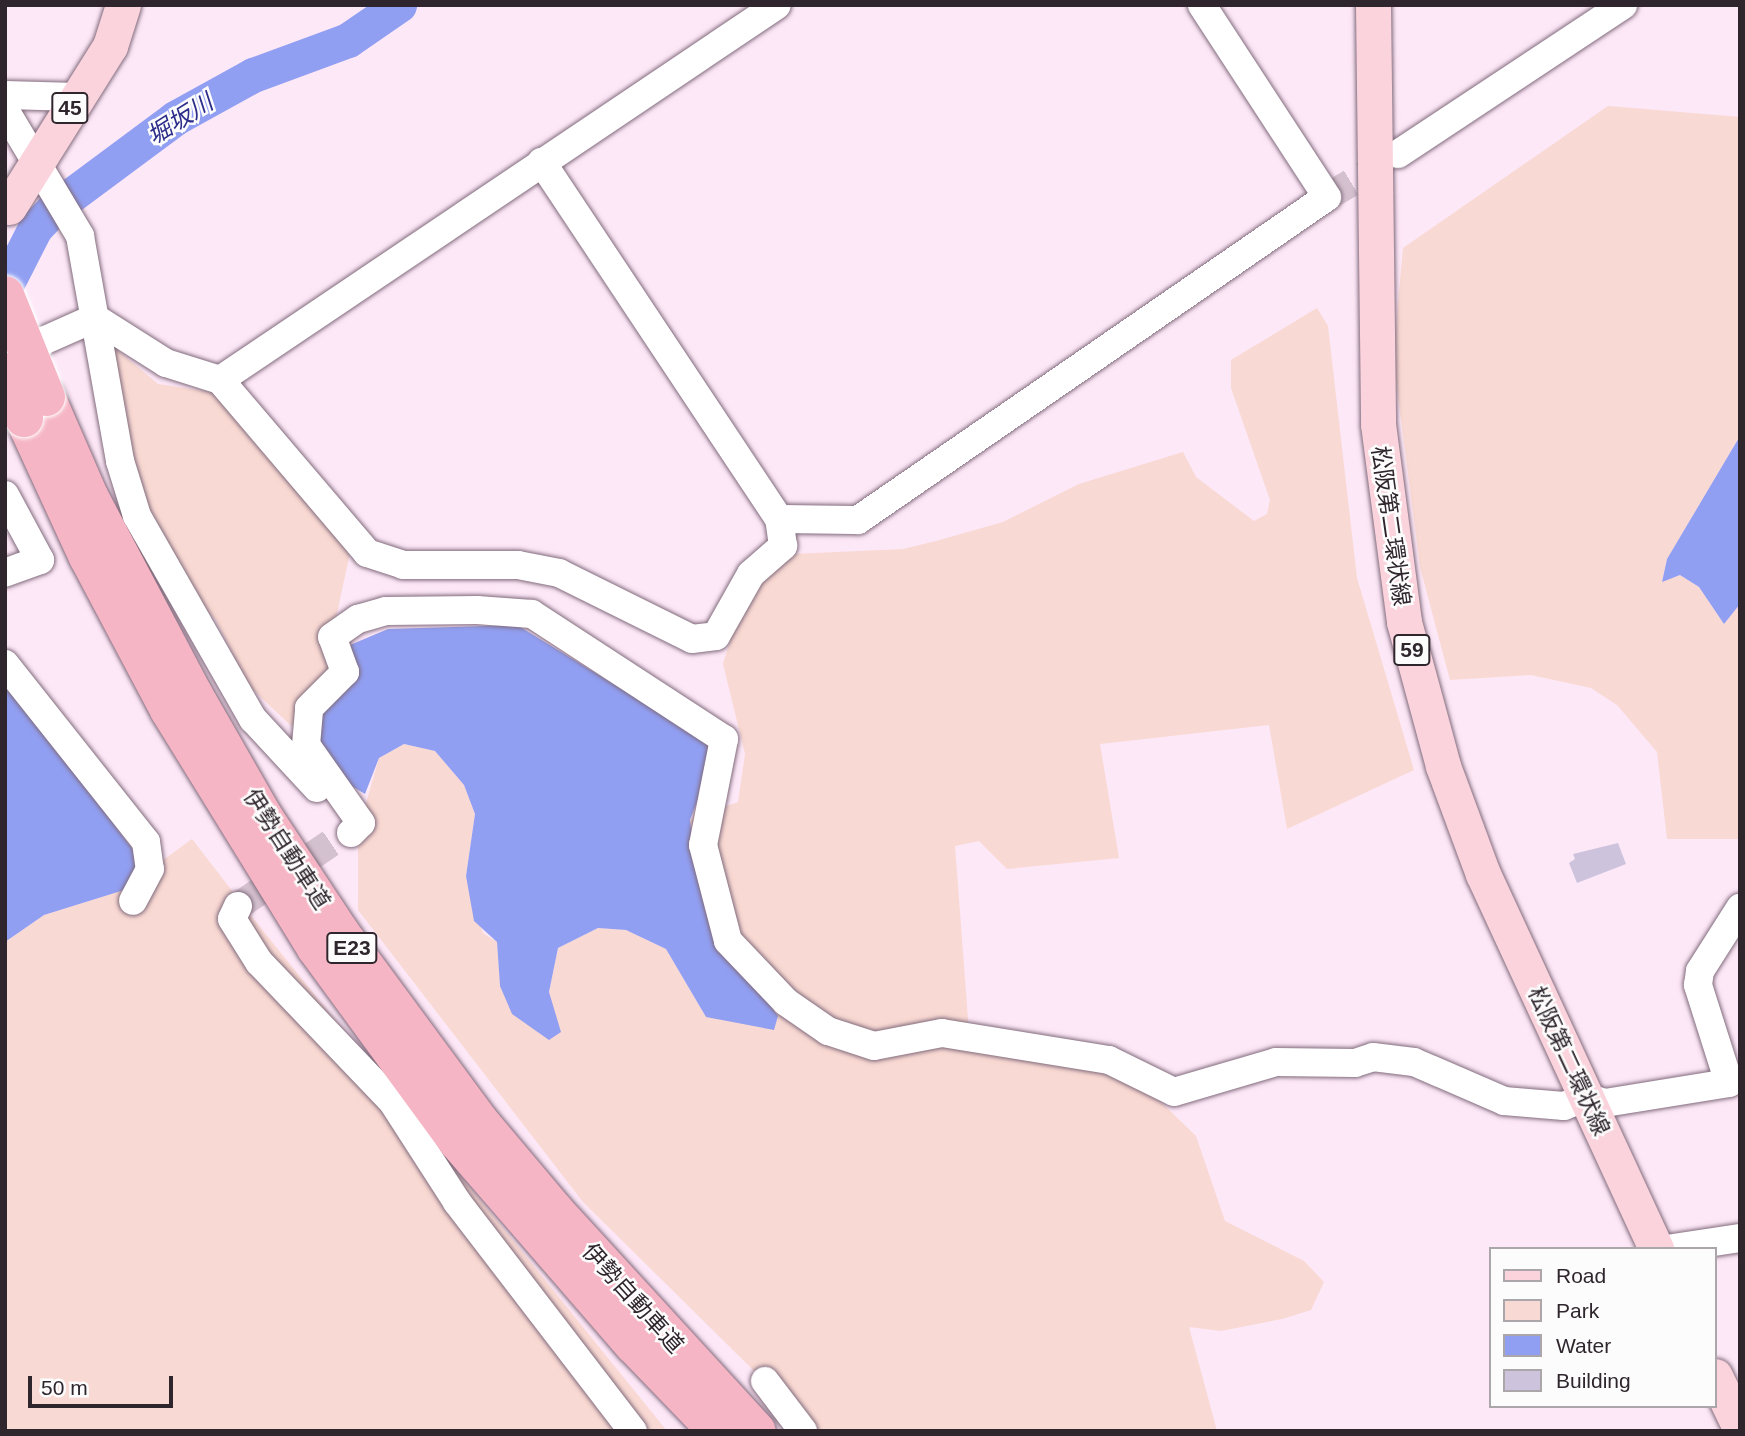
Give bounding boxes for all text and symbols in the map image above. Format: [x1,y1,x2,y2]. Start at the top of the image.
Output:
water label: 堀坂川 [142,88,218,150]
road number: 45 [51,90,89,126]
street label: 松阪第二環状線 [1366,444,1416,608]
road number: 59 [1393,632,1431,668]
street label: 伊勢自動車道 [238,784,336,914]
road number: E23 [326,930,378,965]
street label: 松阪第二環状線 [1522,982,1616,1140]
street label: 伊勢自動車道 [577,1237,689,1359]
legend [1490,1247,1717,1408]
text: Road [1556,1264,1606,1287]
text: Park [1556,1299,1599,1322]
text: Water [1556,1334,1611,1357]
scale bar [32,1362,177,1406]
text: Building [1556,1369,1631,1392]
text: 50 m [41,1376,88,1399]

